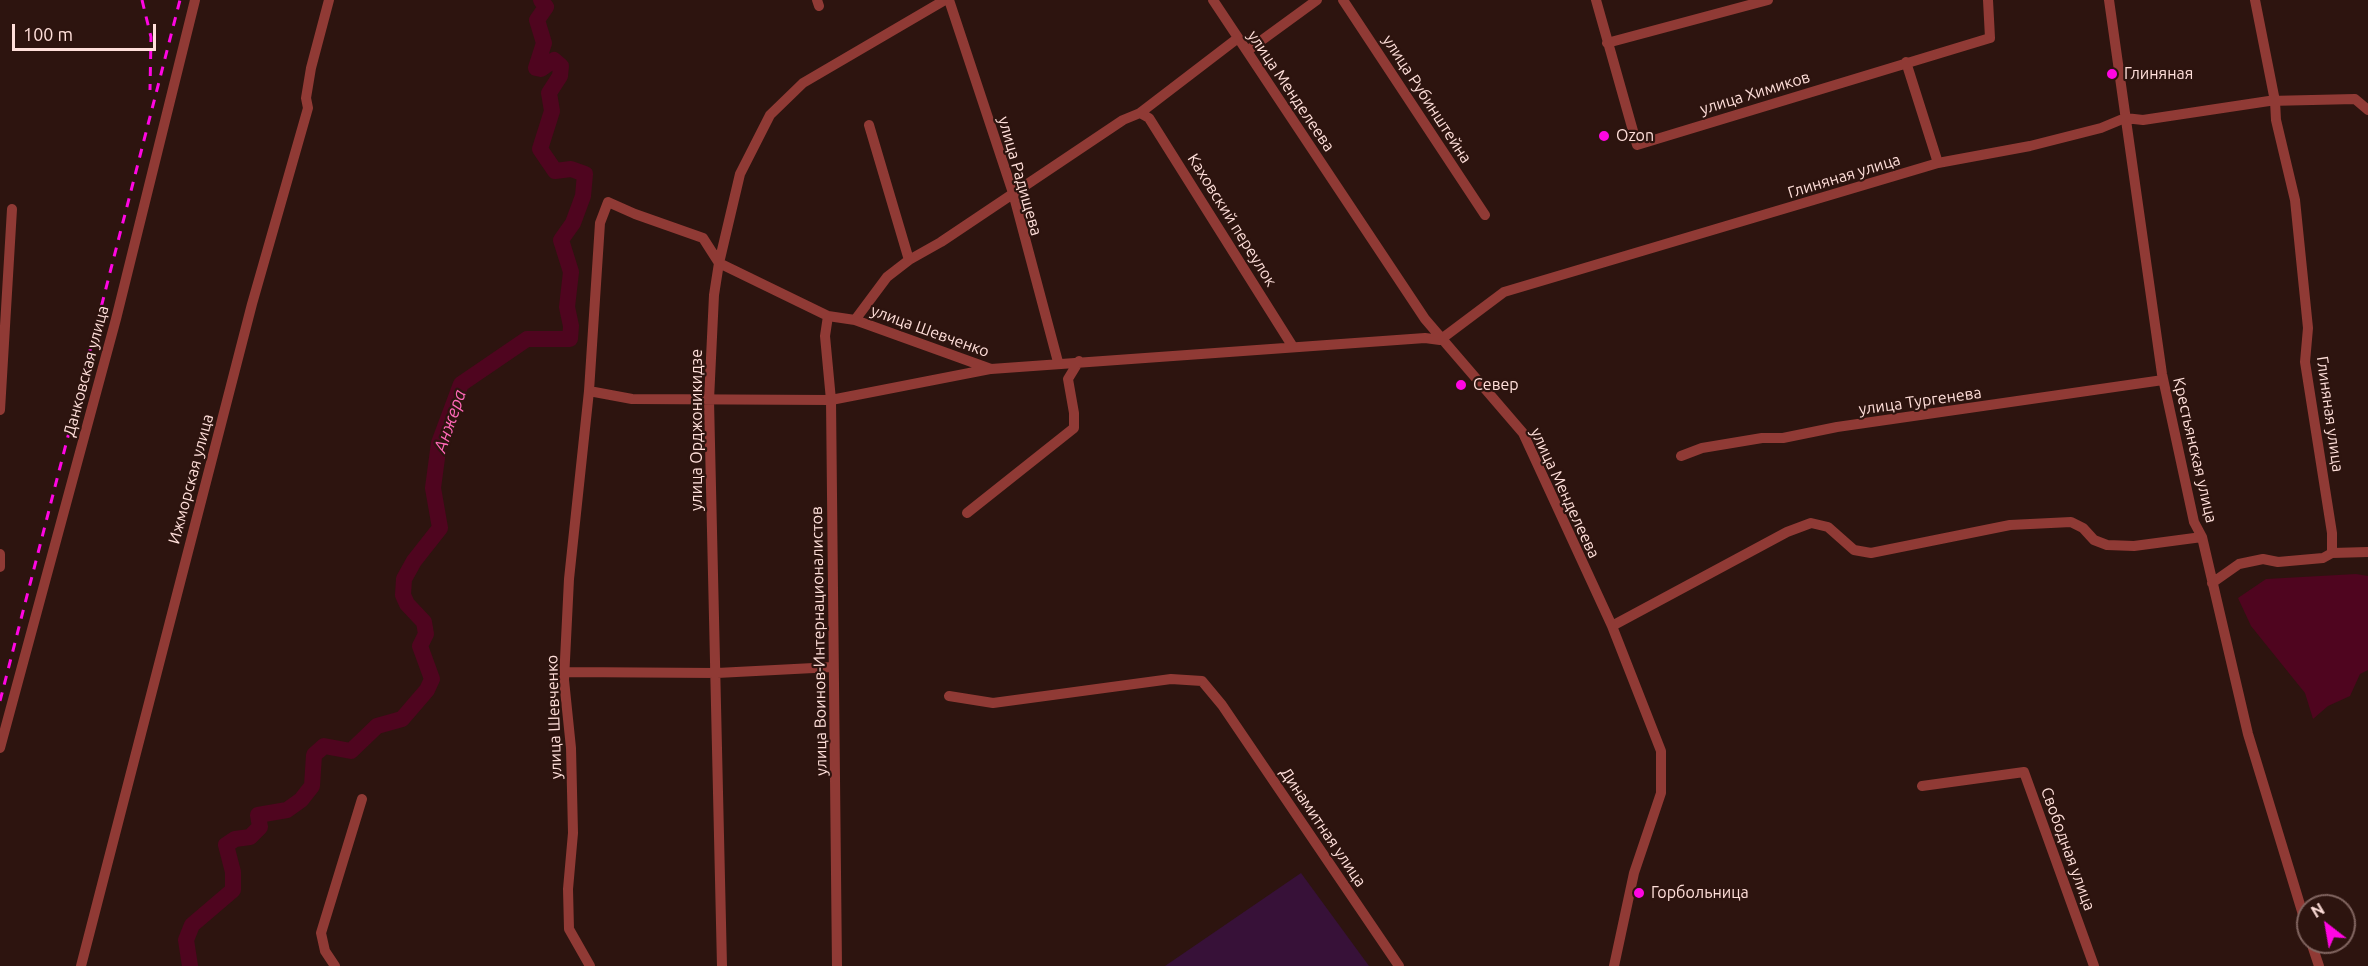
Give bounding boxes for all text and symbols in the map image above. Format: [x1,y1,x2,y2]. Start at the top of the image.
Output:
scale bar [15,12,159,50]
text: 100 m [23,24,73,44]
street label: улица Менделеева [1243,27,1339,155]
street label: улица Рубинштейна [1378,31,1476,167]
place label: Глиняная [2124,64,2193,84]
street label: улица Химиков [1698,67,1812,119]
marker: Глиняная [2105,67,2119,81]
street label: улица Радищева [994,114,1046,238]
place label: Ozon [1616,126,1654,146]
marker: Ozon [1597,129,1611,143]
street label: Каховский переулок [1183,150,1281,290]
street label: Глиняная улица [1785,150,1903,202]
street label: улица Шевченко [868,301,992,361]
street label: Данковская улица [59,303,113,439]
street label: улица Орджоникидзе [687,349,707,511]
street label: Глиняная улица [2312,355,2348,473]
place label: Север [1473,375,1519,395]
street label: Крестьянская улица [2169,375,2221,525]
marker: Север [1454,378,1468,392]
street label: улица Тургенева [1857,383,1983,419]
water label: Анжера [429,387,471,455]
street label: Ижморская улица [164,412,218,546]
street label: улица Менделеева [1526,425,1604,561]
street label: улица Воинов-Интернационалистов [807,506,831,776]
street label: улица Шевченко [542,654,566,780]
street label: Динамитная улица [1276,764,1370,890]
street label: Свободная улица [2037,785,2099,913]
place label: Горбольница [1651,883,1749,903]
marker: Горбольница [1632,886,1646,900]
north arrow [2296,894,2356,954]
text: N [2308,899,2328,921]

